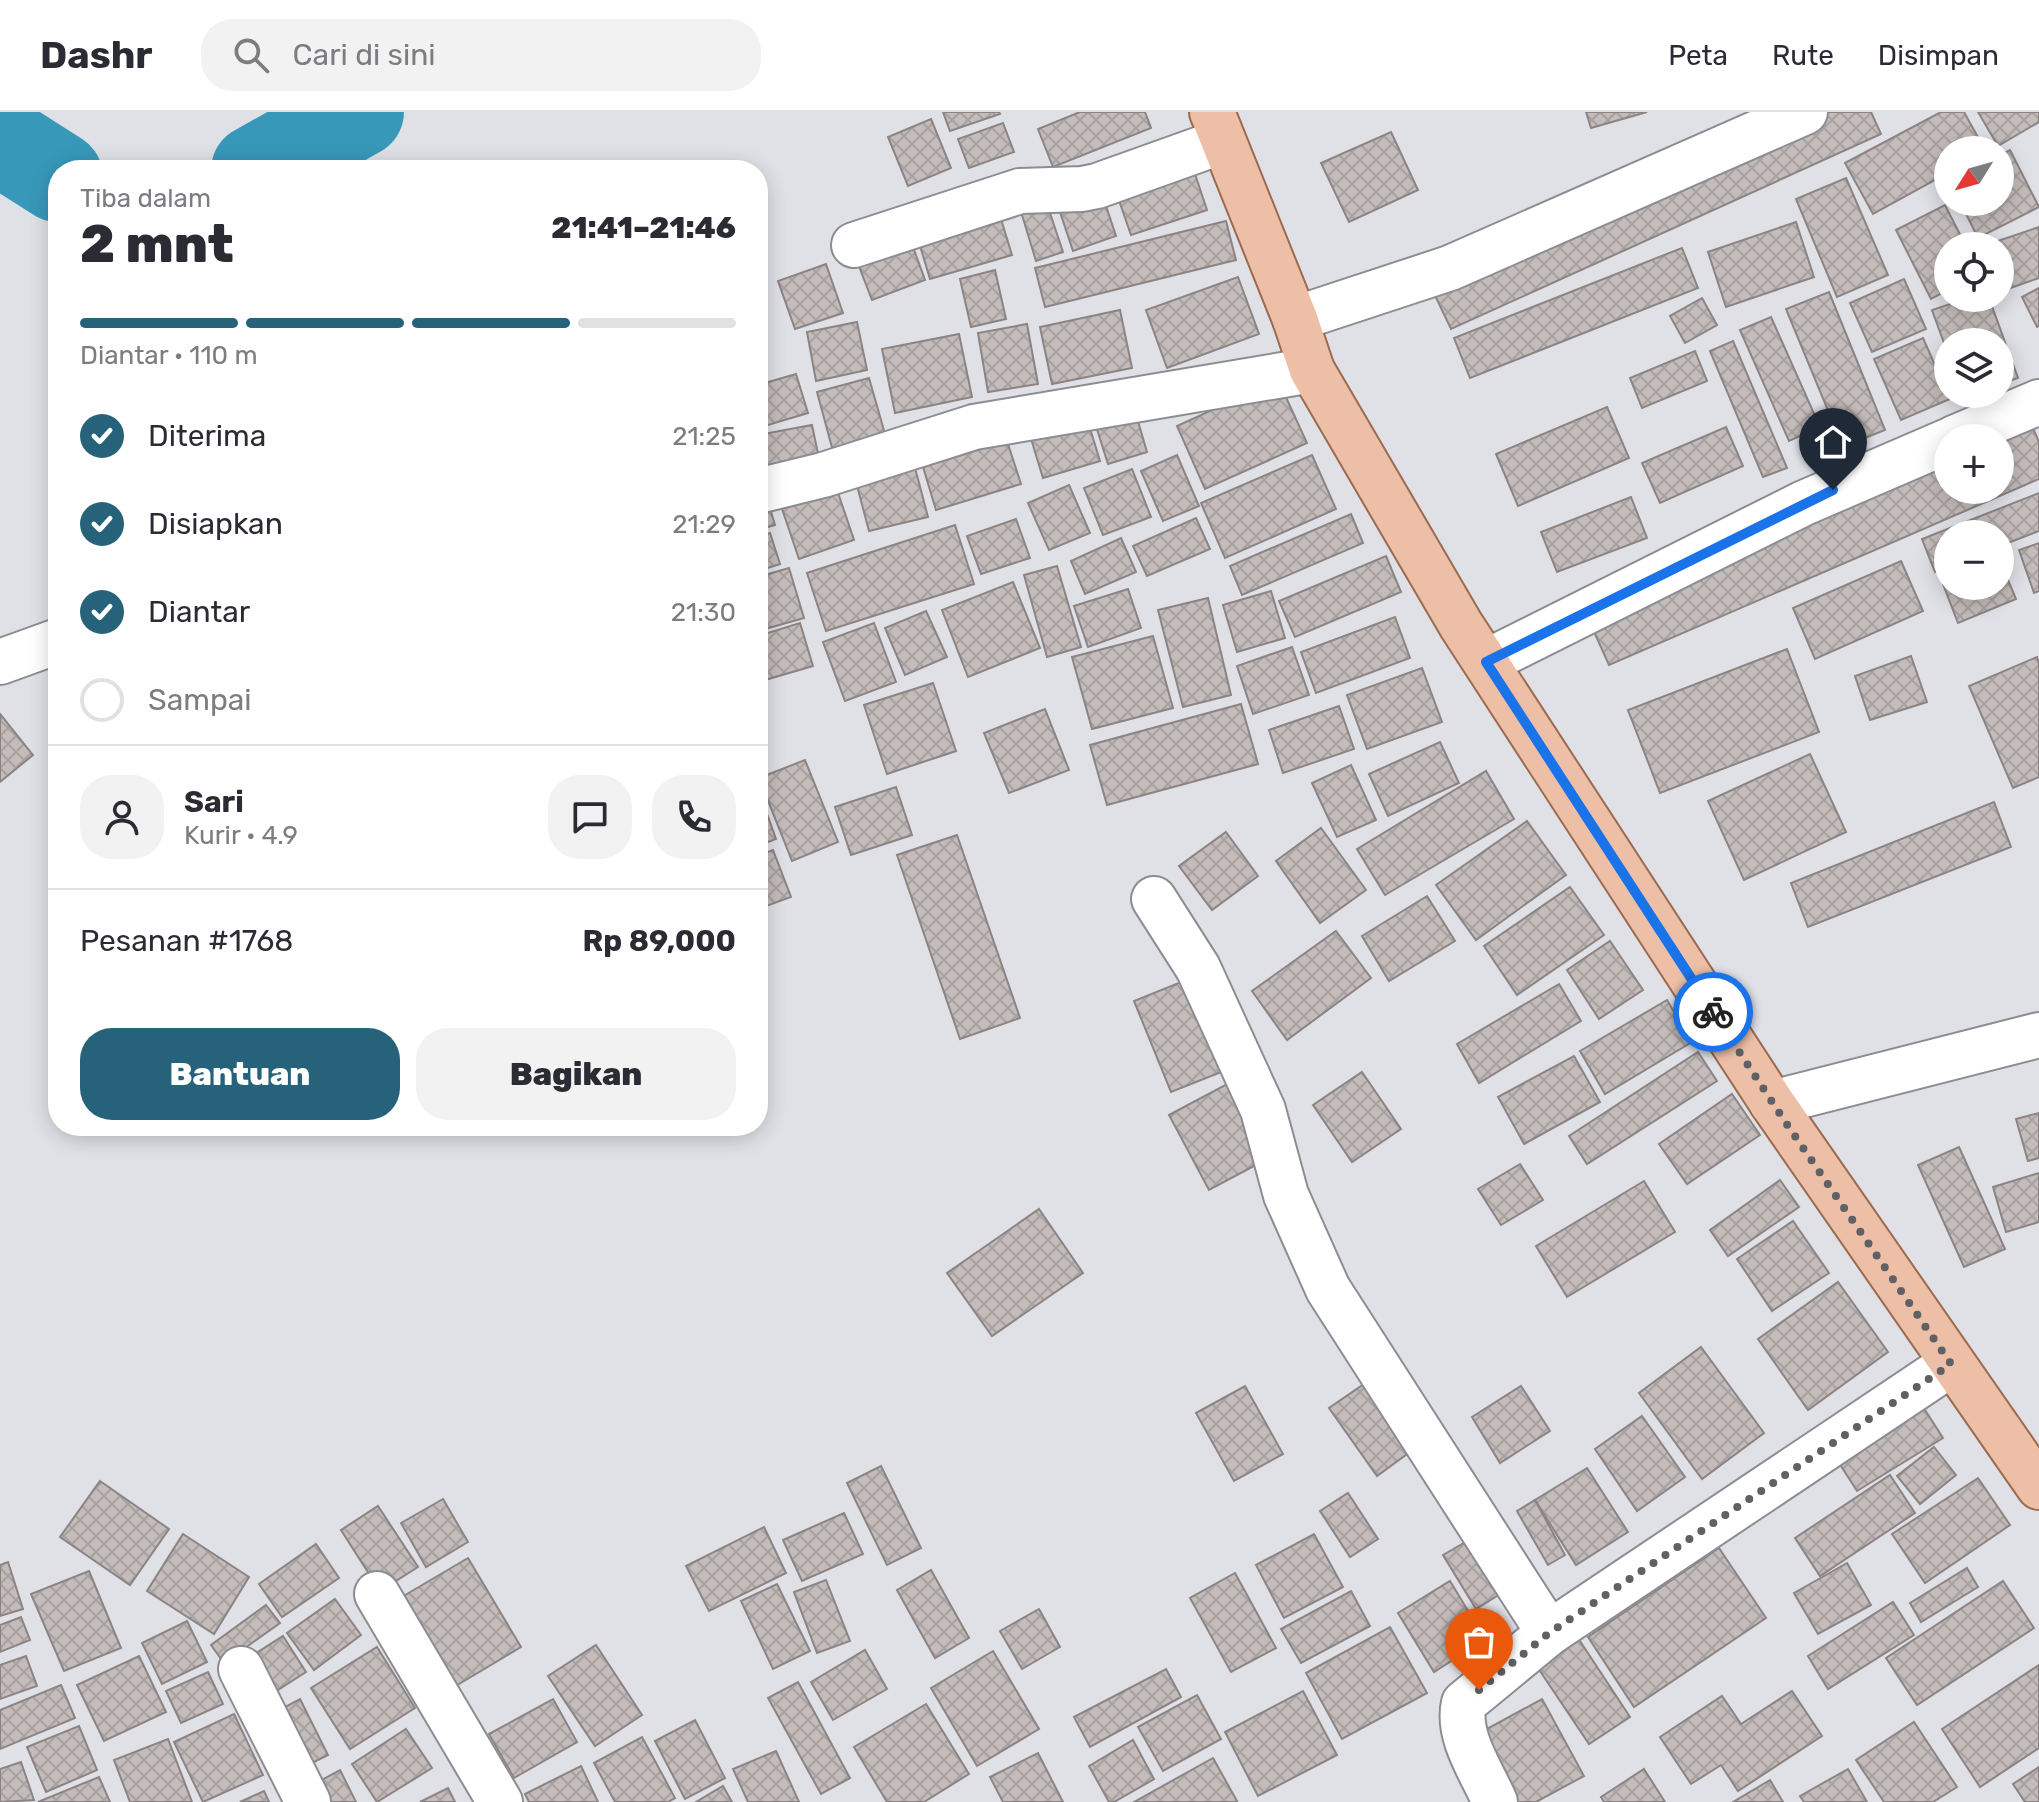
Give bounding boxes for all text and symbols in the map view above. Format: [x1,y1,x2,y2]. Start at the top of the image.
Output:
search box [201,19,761,91]
text: Dashr [40,32,153,78]
icon: search [229,33,273,77]
text: Cari di sini [293,37,436,73]
text: Peta [1668,39,1728,72]
text: Rute [1772,39,1834,72]
text: Disimpan [1878,39,1999,72]
north arrow [1934,136,2014,216]
map controls [1934,136,2014,600]
text: Tiba dalam [80,183,211,214]
text: 21:41–21:46 [551,210,736,246]
text: 2 mnt [80,213,234,275]
button: locate [1934,232,2014,312]
button: layers [1934,328,2014,408]
text: Diantar · 110 m [80,340,258,371]
pin [1799,408,1867,490]
icon: check [80,414,124,458]
text: Diterima [148,418,266,454]
icon: home [1811,420,1855,464]
text: 21:25 [672,421,736,452]
button: + [1934,424,2014,504]
icon: check [80,502,124,546]
text: Disiapkan [148,506,283,542]
text: 21:29 [672,509,736,540]
button: − [1934,520,2014,600]
icon: check [80,590,124,634]
text: Diantar [148,594,250,630]
text: 21:30 [671,597,736,628]
text: Sampai [148,682,252,718]
button: person [80,775,164,859]
button: chat [548,775,632,859]
button: phone [652,775,736,859]
text: Sari [184,784,244,820]
text: Kurir · 4.9 [184,820,298,851]
text: Pesanan #1768 [80,923,293,959]
text: Rp 89,000 [583,923,736,959]
courier [1673,972,1753,1052]
icon: bike [1691,990,1735,1034]
button: Bantuan [80,1028,400,1120]
button: Bagikan [416,1028,736,1120]
pin [1445,1608,1513,1690]
icon: bag [1457,1620,1501,1664]

